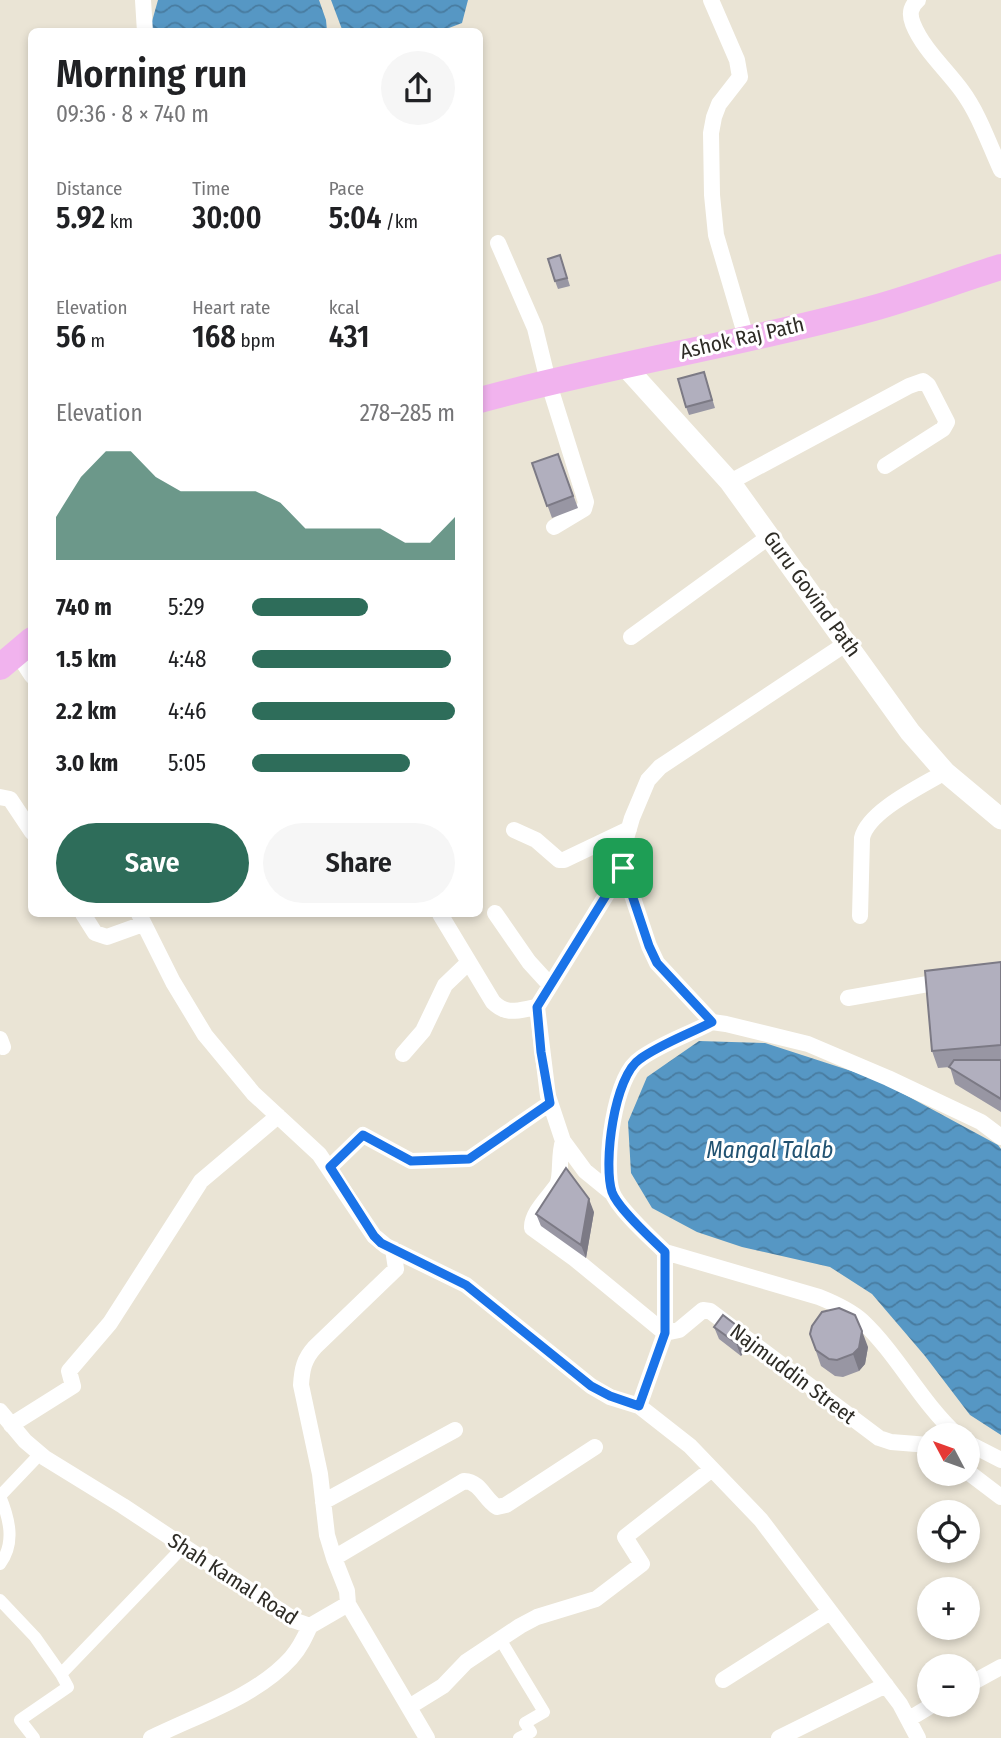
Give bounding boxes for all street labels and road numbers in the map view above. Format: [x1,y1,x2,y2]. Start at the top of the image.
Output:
street label: Ashok Raj Path [677,311,807,365]
street label: Guru Govind Path [758,526,866,662]
street label: Najmuddin Street [725,1318,861,1430]
street label: Shah Kamal Road [163,1527,303,1631]

